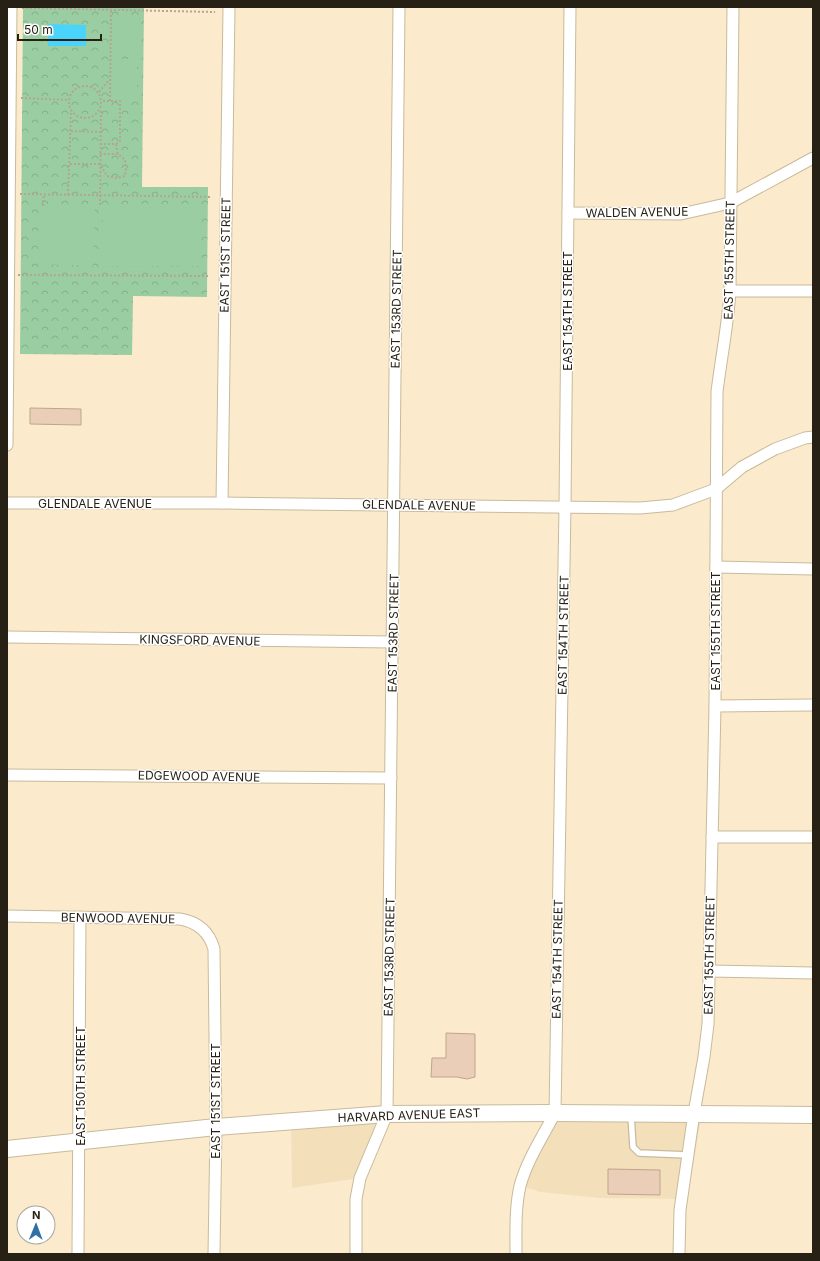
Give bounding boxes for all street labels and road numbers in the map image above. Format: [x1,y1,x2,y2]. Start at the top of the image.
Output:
street label: EAST 151ST STREET [216,197,234,313]
street label: EAST 155TH STREET [720,200,738,320]
street label: WALDEN AVENUE [586,204,688,220]
street label: EAST 153RD STREET [387,249,405,369]
street label: EAST 154TH STREET [560,251,575,371]
street label: GLENDALE AVENUE [38,496,152,511]
street label: GLENDALE AVENUE [362,497,476,513]
street label: EAST 155TH STREET [708,571,723,691]
street label: EAST 153RD STREET [384,573,402,693]
street label: EAST 154TH STREET [554,575,572,695]
street label: KINGSFORD AVENUE [139,631,261,649]
street label: EDGEWOOD AVENUE [138,767,260,785]
street label: EAST 155TH STREET [700,895,718,1015]
street label: EAST 153RD STREET [380,897,398,1017]
street label: EAST 154TH STREET [548,899,566,1019]
street label: BENWOOD AVENUE [61,910,175,926]
street label: EAST 150TH STREET [73,1026,88,1146]
street label: EAST 151ST STREET [208,1043,223,1159]
street label: HARVARD AVENUE EAST [337,1105,481,1125]

